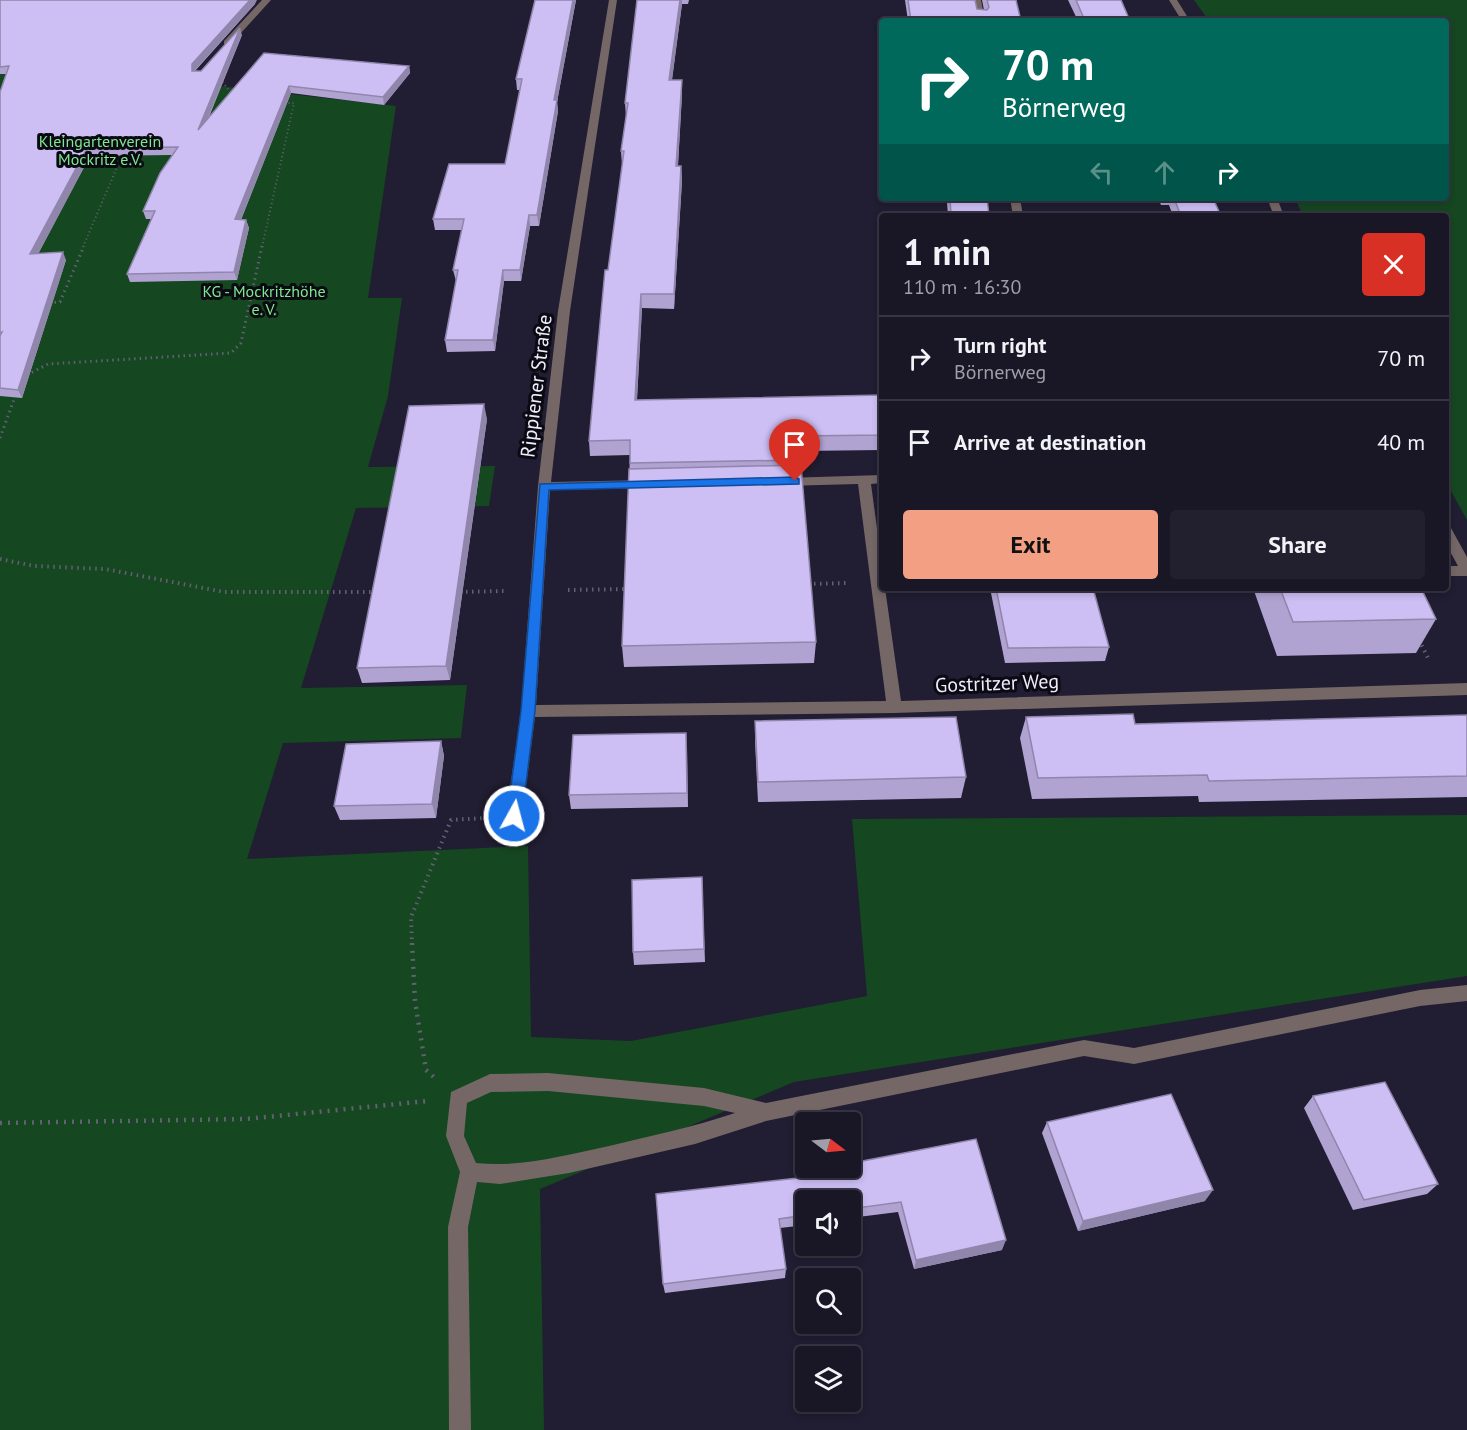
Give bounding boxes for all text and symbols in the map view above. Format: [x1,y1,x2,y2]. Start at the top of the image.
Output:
text: 70 m [1002,37,1094,92]
icon: right [903,42,981,120]
text: Börnerweg [1002,90,1127,124]
park label: Kleingartenverein Mockritz e.V. [39,131,161,169]
icon: left [1085,156,1118,189]
icon: ahead [1148,156,1181,189]
icon: right [1211,156,1244,189]
text: 1 min [903,228,991,275]
button: close [1362,233,1425,296]
text: 110 m · 16:30 [903,274,1021,300]
park label: KG - Mockritzhöhe e. V. [202,281,326,319]
street label: Rippiener Straße [514,313,558,459]
text: Turn right [954,331,1046,359]
icon: right [903,342,936,375]
text: 70 m [1377,344,1425,372]
text: Börnerweg [954,359,1046,385]
pin [769,419,820,481]
icon: arrive [903,426,936,459]
icon: arrive [778,428,811,461]
text: Arrive at destination [954,428,1146,456]
text: 40 m [1377,428,1425,456]
button: Exit [903,510,1158,579]
button: Share [1170,510,1425,579]
street label: Gostritzer Weg [935,668,1059,698]
position arrow [482,784,546,848]
north arrow [795,1112,861,1178]
map controls [795,1112,861,1412]
button: sound [795,1190,861,1256]
button: search [795,1268,861,1334]
button: layers [795,1346,861,1412]

